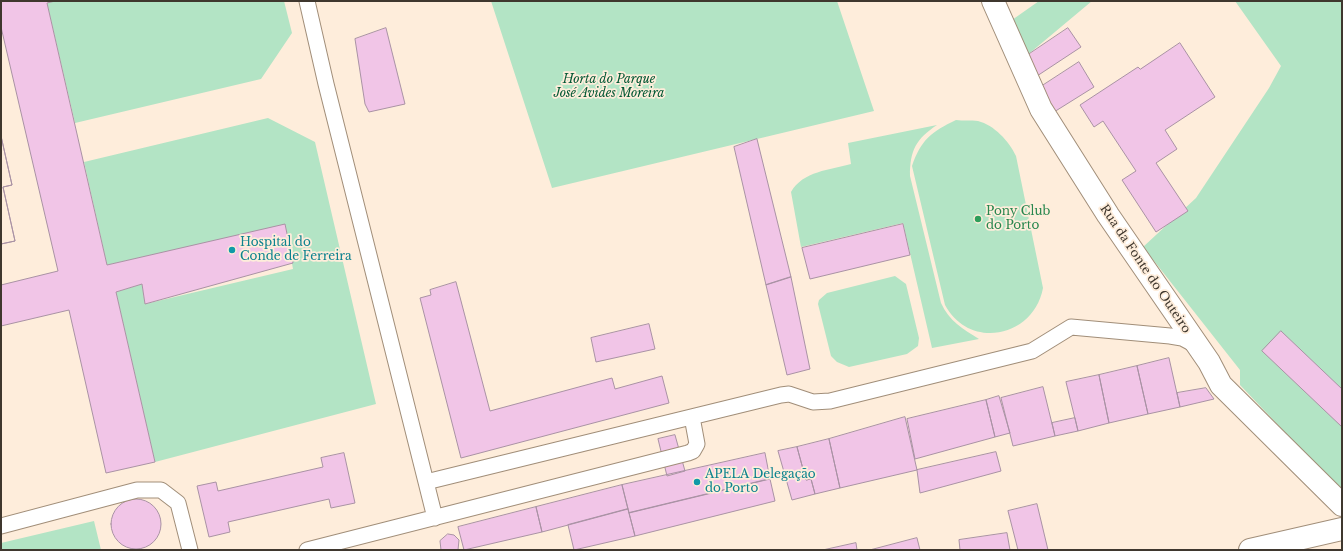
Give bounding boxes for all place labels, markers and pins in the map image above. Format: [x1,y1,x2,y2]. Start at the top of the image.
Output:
place label: Pony Club do Porto [986,205,1050,233]
marker: Pony Club do Porto [973,214,983,224]
place label: Hospital do Conde de Ferreira [240,236,352,264]
marker: Hospital do Conde de Ferreira [227,245,237,255]
place label: APELA Delegação do Porto [705,468,816,496]
marker: APELA Delegação do Porto [692,477,702,487]

